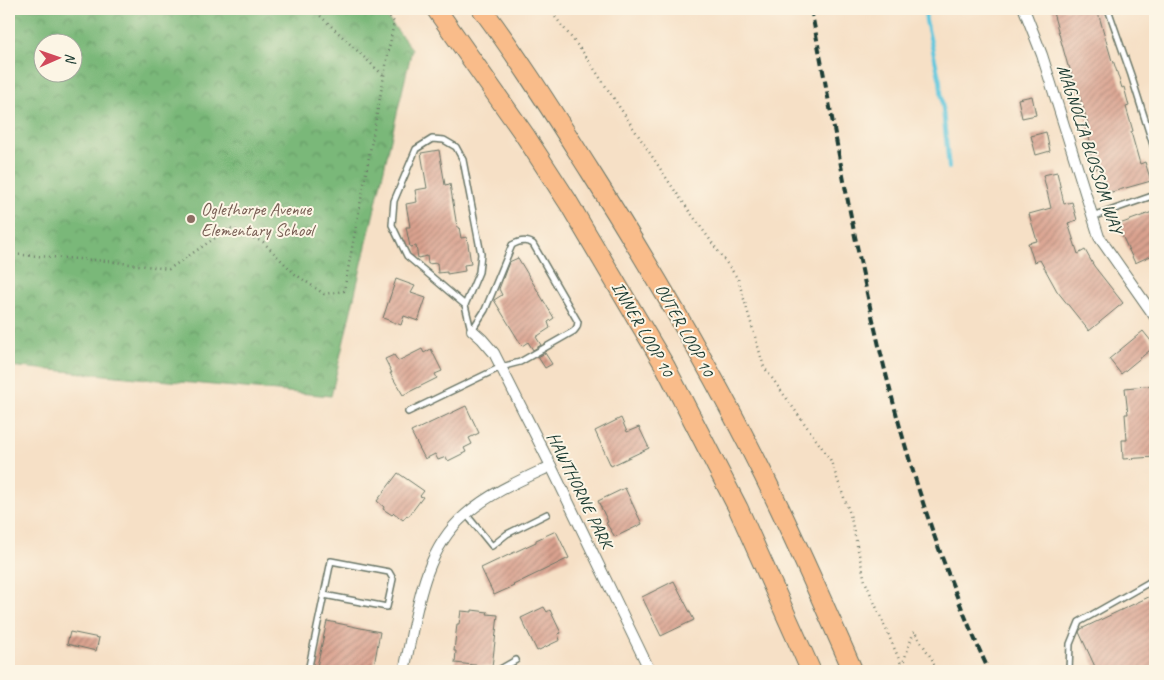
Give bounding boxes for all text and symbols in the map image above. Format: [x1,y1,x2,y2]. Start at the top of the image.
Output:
north arrow [32,32,82,82]
text: N [62,53,79,65]
street label: MAGNOLIA BLOSSOM WAY [1052,62,1129,239]
place label: Oglethorpe Avenue Elementary School [201,198,316,241]
marker: Oglethorpe Avenue Elementary School [185,213,197,225]
street label: INNER LOOP 10 [607,278,680,382]
street label: OUTER LOOP 10 [650,280,720,382]
street label: HAWTHORNE PARK [542,428,619,555]

